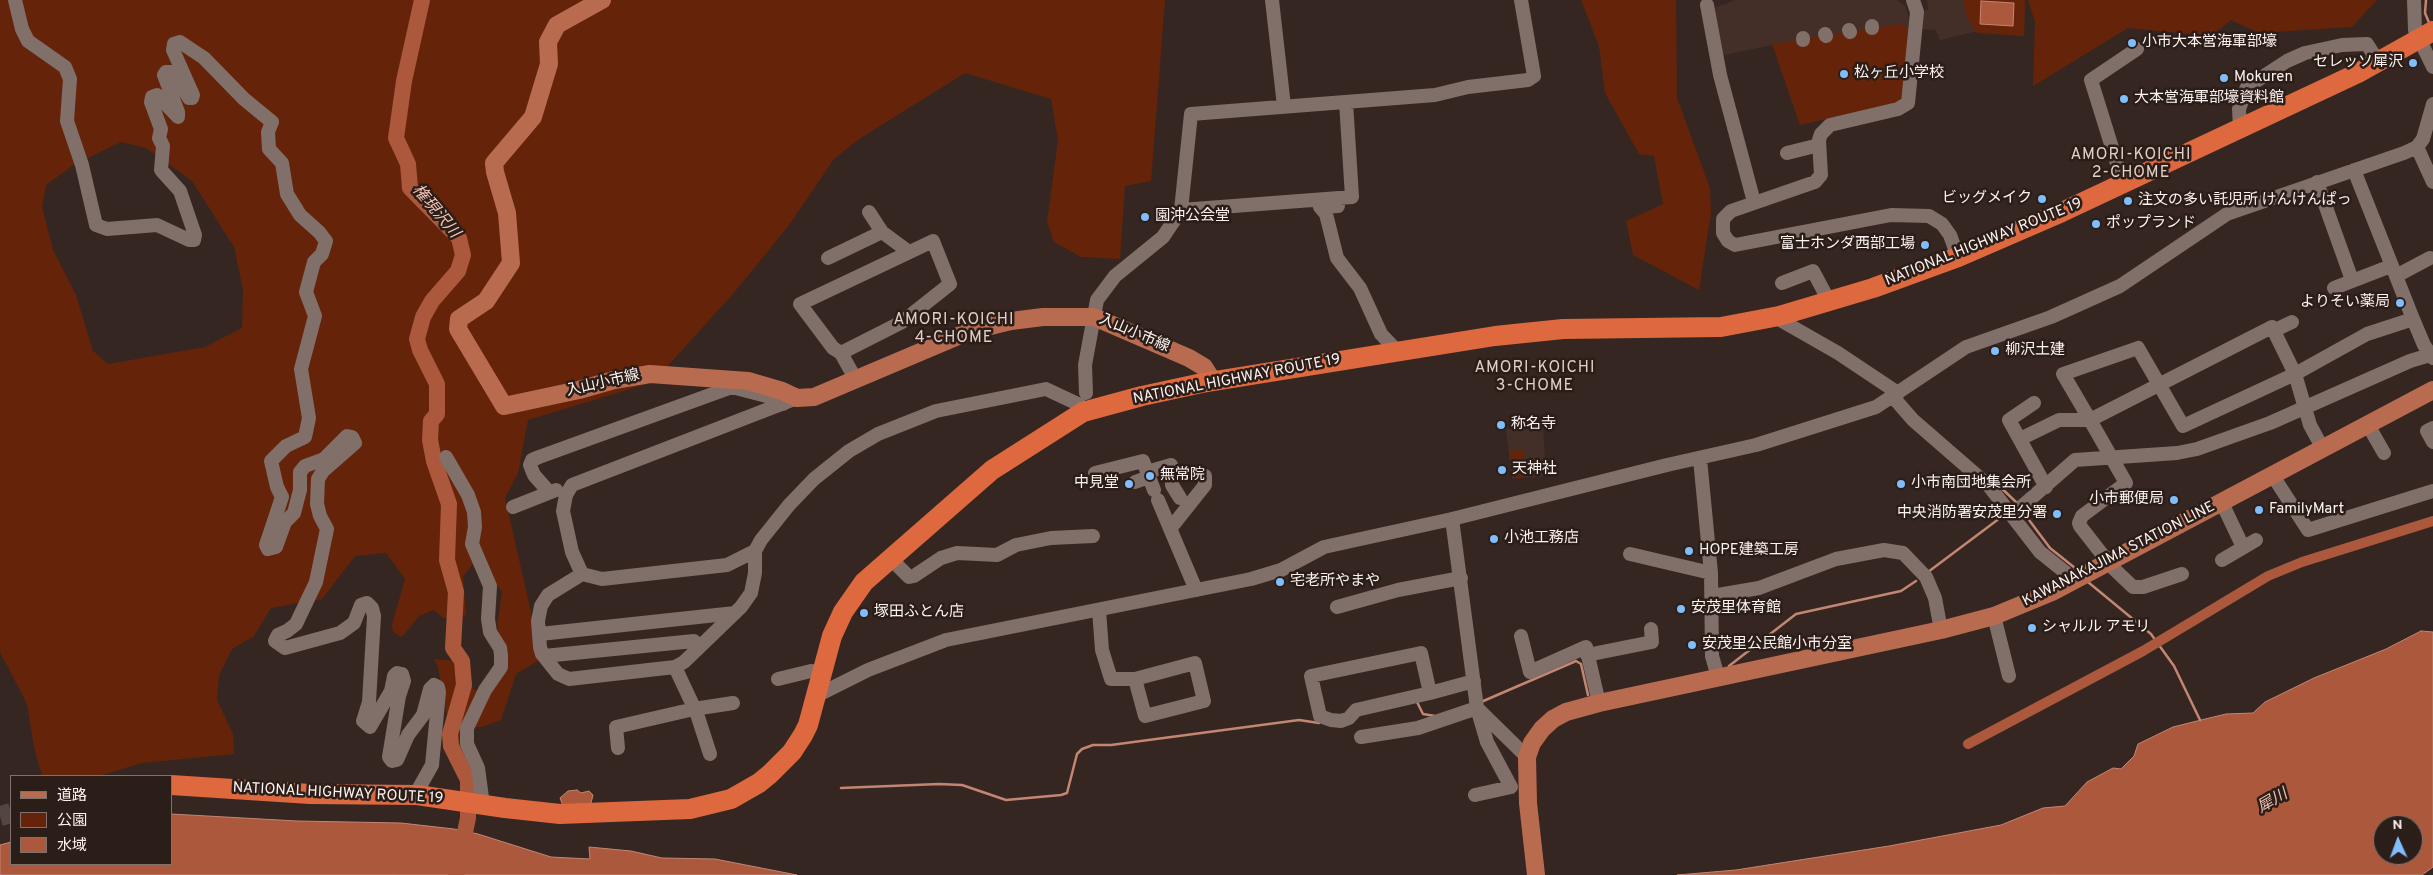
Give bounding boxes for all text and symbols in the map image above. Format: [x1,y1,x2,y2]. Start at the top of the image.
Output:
place label: 小市大本営海軍部壕 [2142,34,2277,52]
marker: 小市大本営海軍部壕 [2126,37,2138,49]
place label: セレッソ犀沢 [2313,54,2403,72]
marker: セレッソ犀沢 [2407,57,2419,69]
place label: 松ヶ丘小学校 [1854,65,1944,83]
marker: 松ヶ丘小学校 [1838,68,1850,80]
place label: Mokuren [2234,69,2293,87]
marker: Mokuren [2218,72,2230,84]
place label: 大本営海軍部壕資料館 [2134,90,2284,108]
marker: 大本営海軍部壕資料館 [2118,93,2130,105]
district label: AMORI-KOICHI 2-CHOME [2069,146,2193,184]
water label: 権現沢川 [407,181,463,243]
place label: ビッグメイク [1942,190,2032,208]
place label: 注文の多い託児所 けんけんぱっ [2138,192,2352,210]
marker: ビッグメイク [2036,193,2048,205]
street label: NATIONAL HIGHWAY ROUTE 19 [1883,195,2085,291]
marker: 注文の多い託児所 けんけんぱっ [2122,195,2134,207]
place label: 園沖公会堂 [1155,208,1230,226]
marker: 園沖公会堂 [1139,211,1151,223]
place label: ポップランド [2106,215,2196,233]
marker: ポップランド [2090,218,2102,230]
place label: 富士ホンダ西部工場 [1780,236,1915,254]
marker: 富士ホンダ西部工場 [1919,239,1931,251]
place label: よりそい薬局 [2300,294,2390,312]
marker: よりそい薬局 [2394,297,2406,309]
district label: AMORI-KOICHI 4-CHOME [892,311,1016,349]
street label: 入山小市線 [1096,311,1172,357]
place label: 柳沢土建 [2005,342,2065,360]
marker: 柳沢土建 [1989,345,2001,357]
street label: NATIONAL HIGHWAY ROUTE 19 [1132,351,1342,409]
district label: AMORI-KOICHI 3-CHOME [1473,359,1597,397]
street label: 入山小市線 [564,367,642,401]
place label: 称名寺 [1511,416,1556,434]
marker: 称名寺 [1495,419,1507,431]
place label: 天神社 [1512,461,1557,479]
marker: 天神社 [1496,464,1508,476]
place label: 無常院 [1160,467,1205,485]
marker: 無常院 [1144,470,1156,482]
place label: 中見堂 [1074,475,1119,493]
place label: 小市南団地集会所 [1911,475,2031,493]
marker: 中見堂 [1123,478,1135,490]
marker: 小市南団地集会所 [1895,478,1907,490]
place label: 小市郵便局 [2089,491,2164,509]
marker: 小市郵便局 [2168,494,2180,506]
street label: KAWANAKAJIMA STATION LINE [2020,499,2218,611]
place label: FamilyMart [2269,501,2344,519]
marker: FamilyMart [2253,504,2265,516]
place label: 中央消防署安茂里分署 [1897,505,2047,523]
marker: 中央消防署安茂里分署 [2051,508,2063,520]
place label: 小池工務店 [1504,530,1579,548]
marker: 小池工務店 [1488,533,1500,545]
place label: HOPE建築工房 [1699,542,1799,560]
marker: HOPE建築工房 [1683,545,1695,557]
place label: 宅老所やまや [1290,573,1380,591]
marker: 宅老所やまや [1274,576,1286,588]
place label: 安茂里体育館 [1691,600,1781,618]
marker: 安茂里体育館 [1675,603,1687,615]
place label: 塚田ふとん店 [874,604,964,622]
marker: 塚田ふとん店 [858,607,870,619]
place label: シャルル アモリ [2042,619,2151,637]
marker: シャルル アモリ [2026,622,2038,634]
place label: 安茂里公民館小市分室 [1702,636,1852,654]
marker: 安茂里公民館小市分室 [1686,639,1698,651]
legend [10,775,172,865]
street label: NATIONAL HIGHWAY ROUTE 19 [232,779,444,809]
water label: 犀川 [2254,786,2292,818]
text: 道路 [57,787,87,806]
text: 公園 [57,812,87,831]
north arrow [2373,815,2423,865]
text: N [2392,817,2403,834]
text: 水域 [57,837,87,856]

